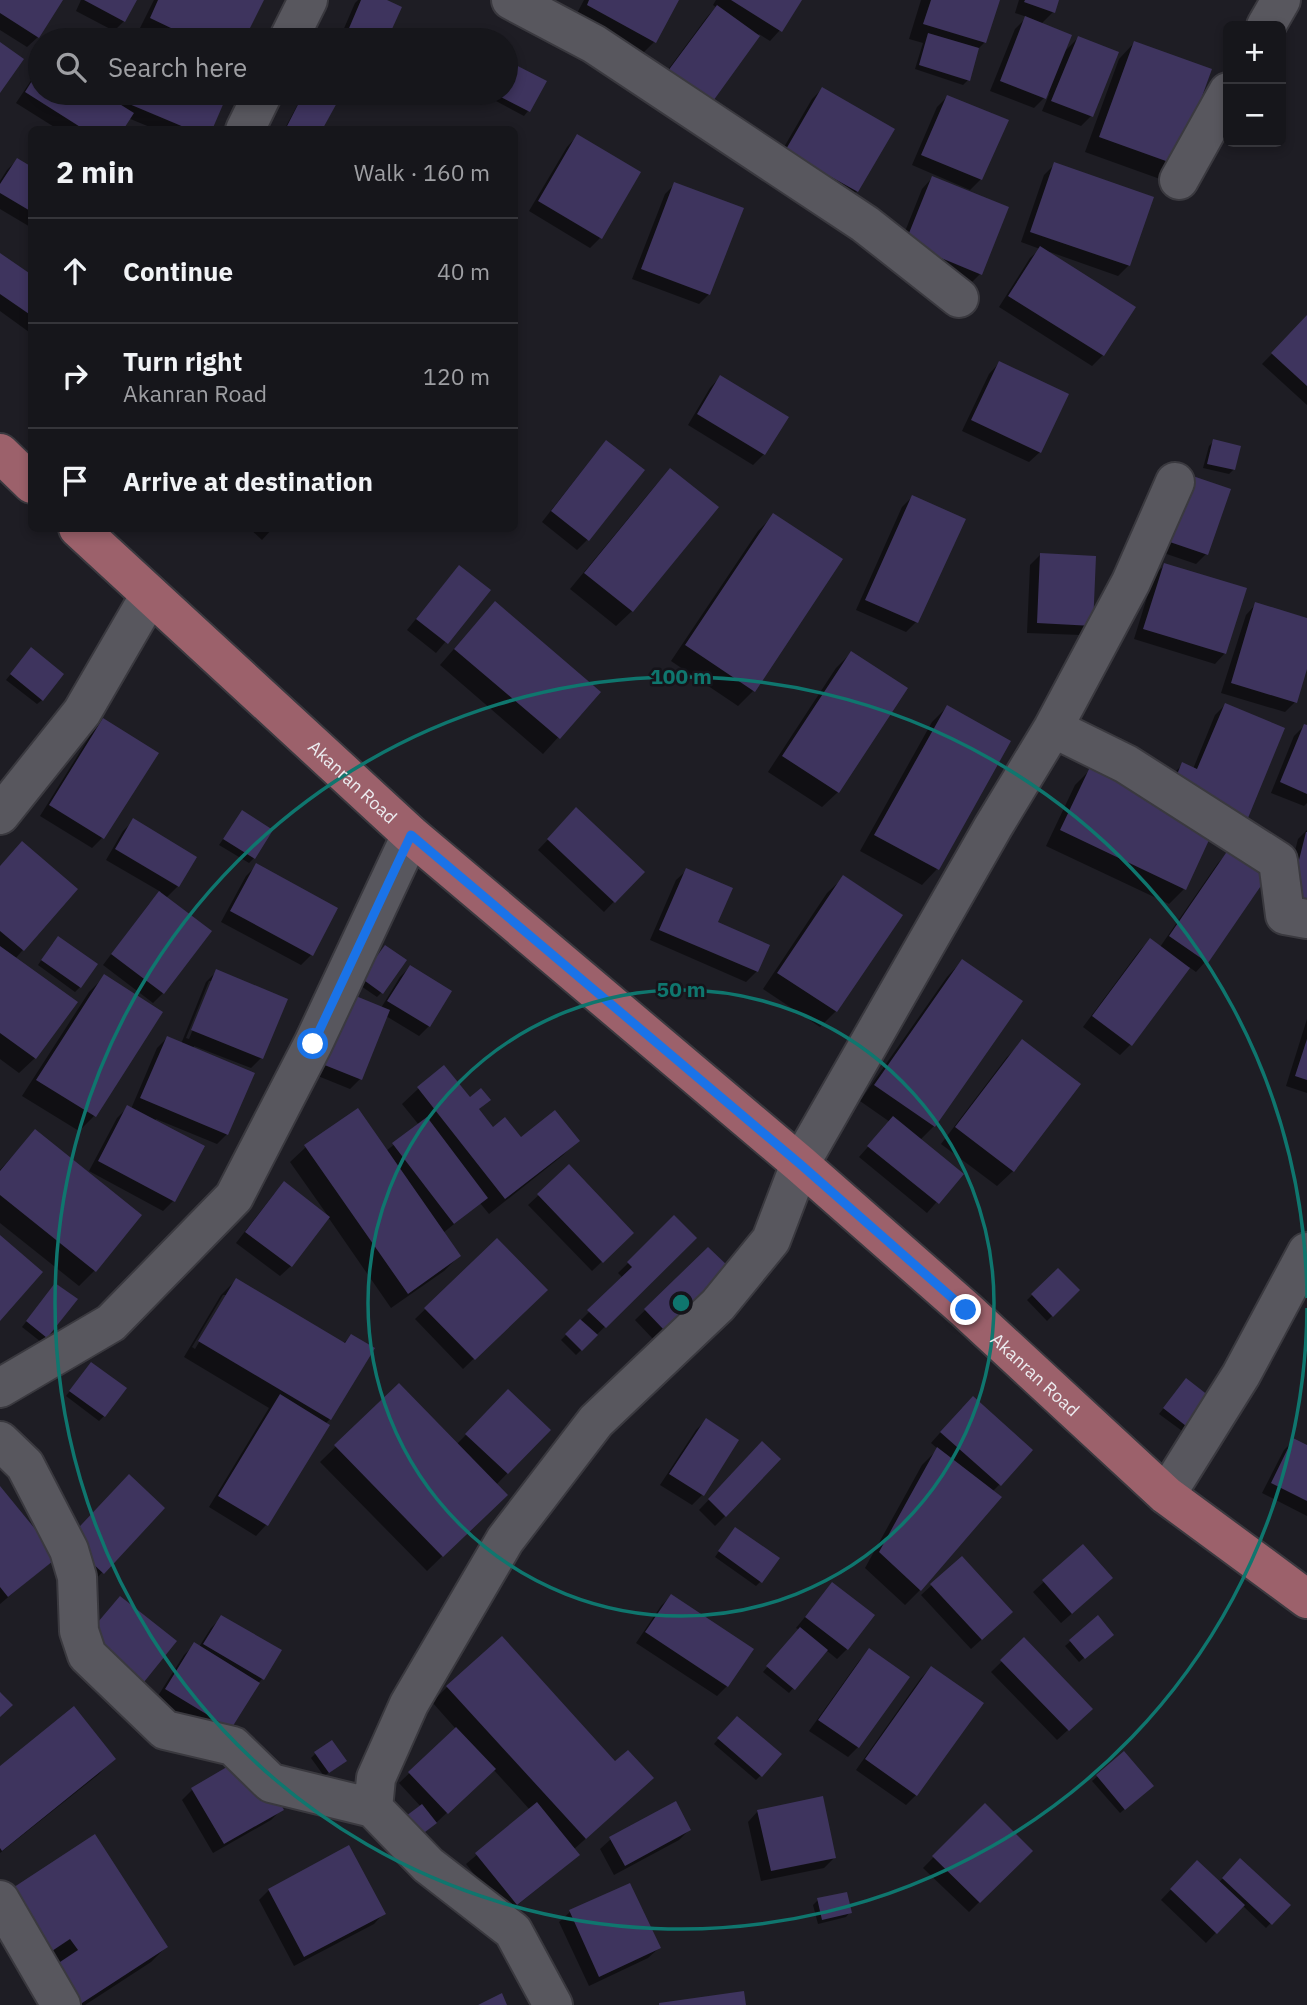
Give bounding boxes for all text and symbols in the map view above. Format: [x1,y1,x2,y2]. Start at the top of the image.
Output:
map controls [1223,21,1286,147]
button: + [1223,21,1286,84]
search box [28,28,518,105]
icon: search [52,48,90,86]
text: Search here [108,50,247,84]
button: − [1223,84,1286,147]
text: 2 min [56,152,134,191]
text: Walk · 160 m [354,157,490,187]
icon: ahead [56,252,94,290]
text: Continue [123,254,233,288]
text: 40 m [437,256,490,286]
text: Turn right [123,344,242,378]
icon: right [56,357,94,395]
text: 120 m [423,361,490,391]
text: Akanran Road [123,378,267,408]
icon: arrive [56,462,94,500]
text: Arrive at destination [123,464,373,498]
text: 100 m [650,662,712,690]
street label: Akanran Road [304,735,402,828]
text: 50 m [657,975,705,1003]
route start [297,1028,328,1059]
centre of rings [669,1291,693,1315]
route end [950,1294,981,1325]
street label: Akanran Road [986,1327,1085,1421]

